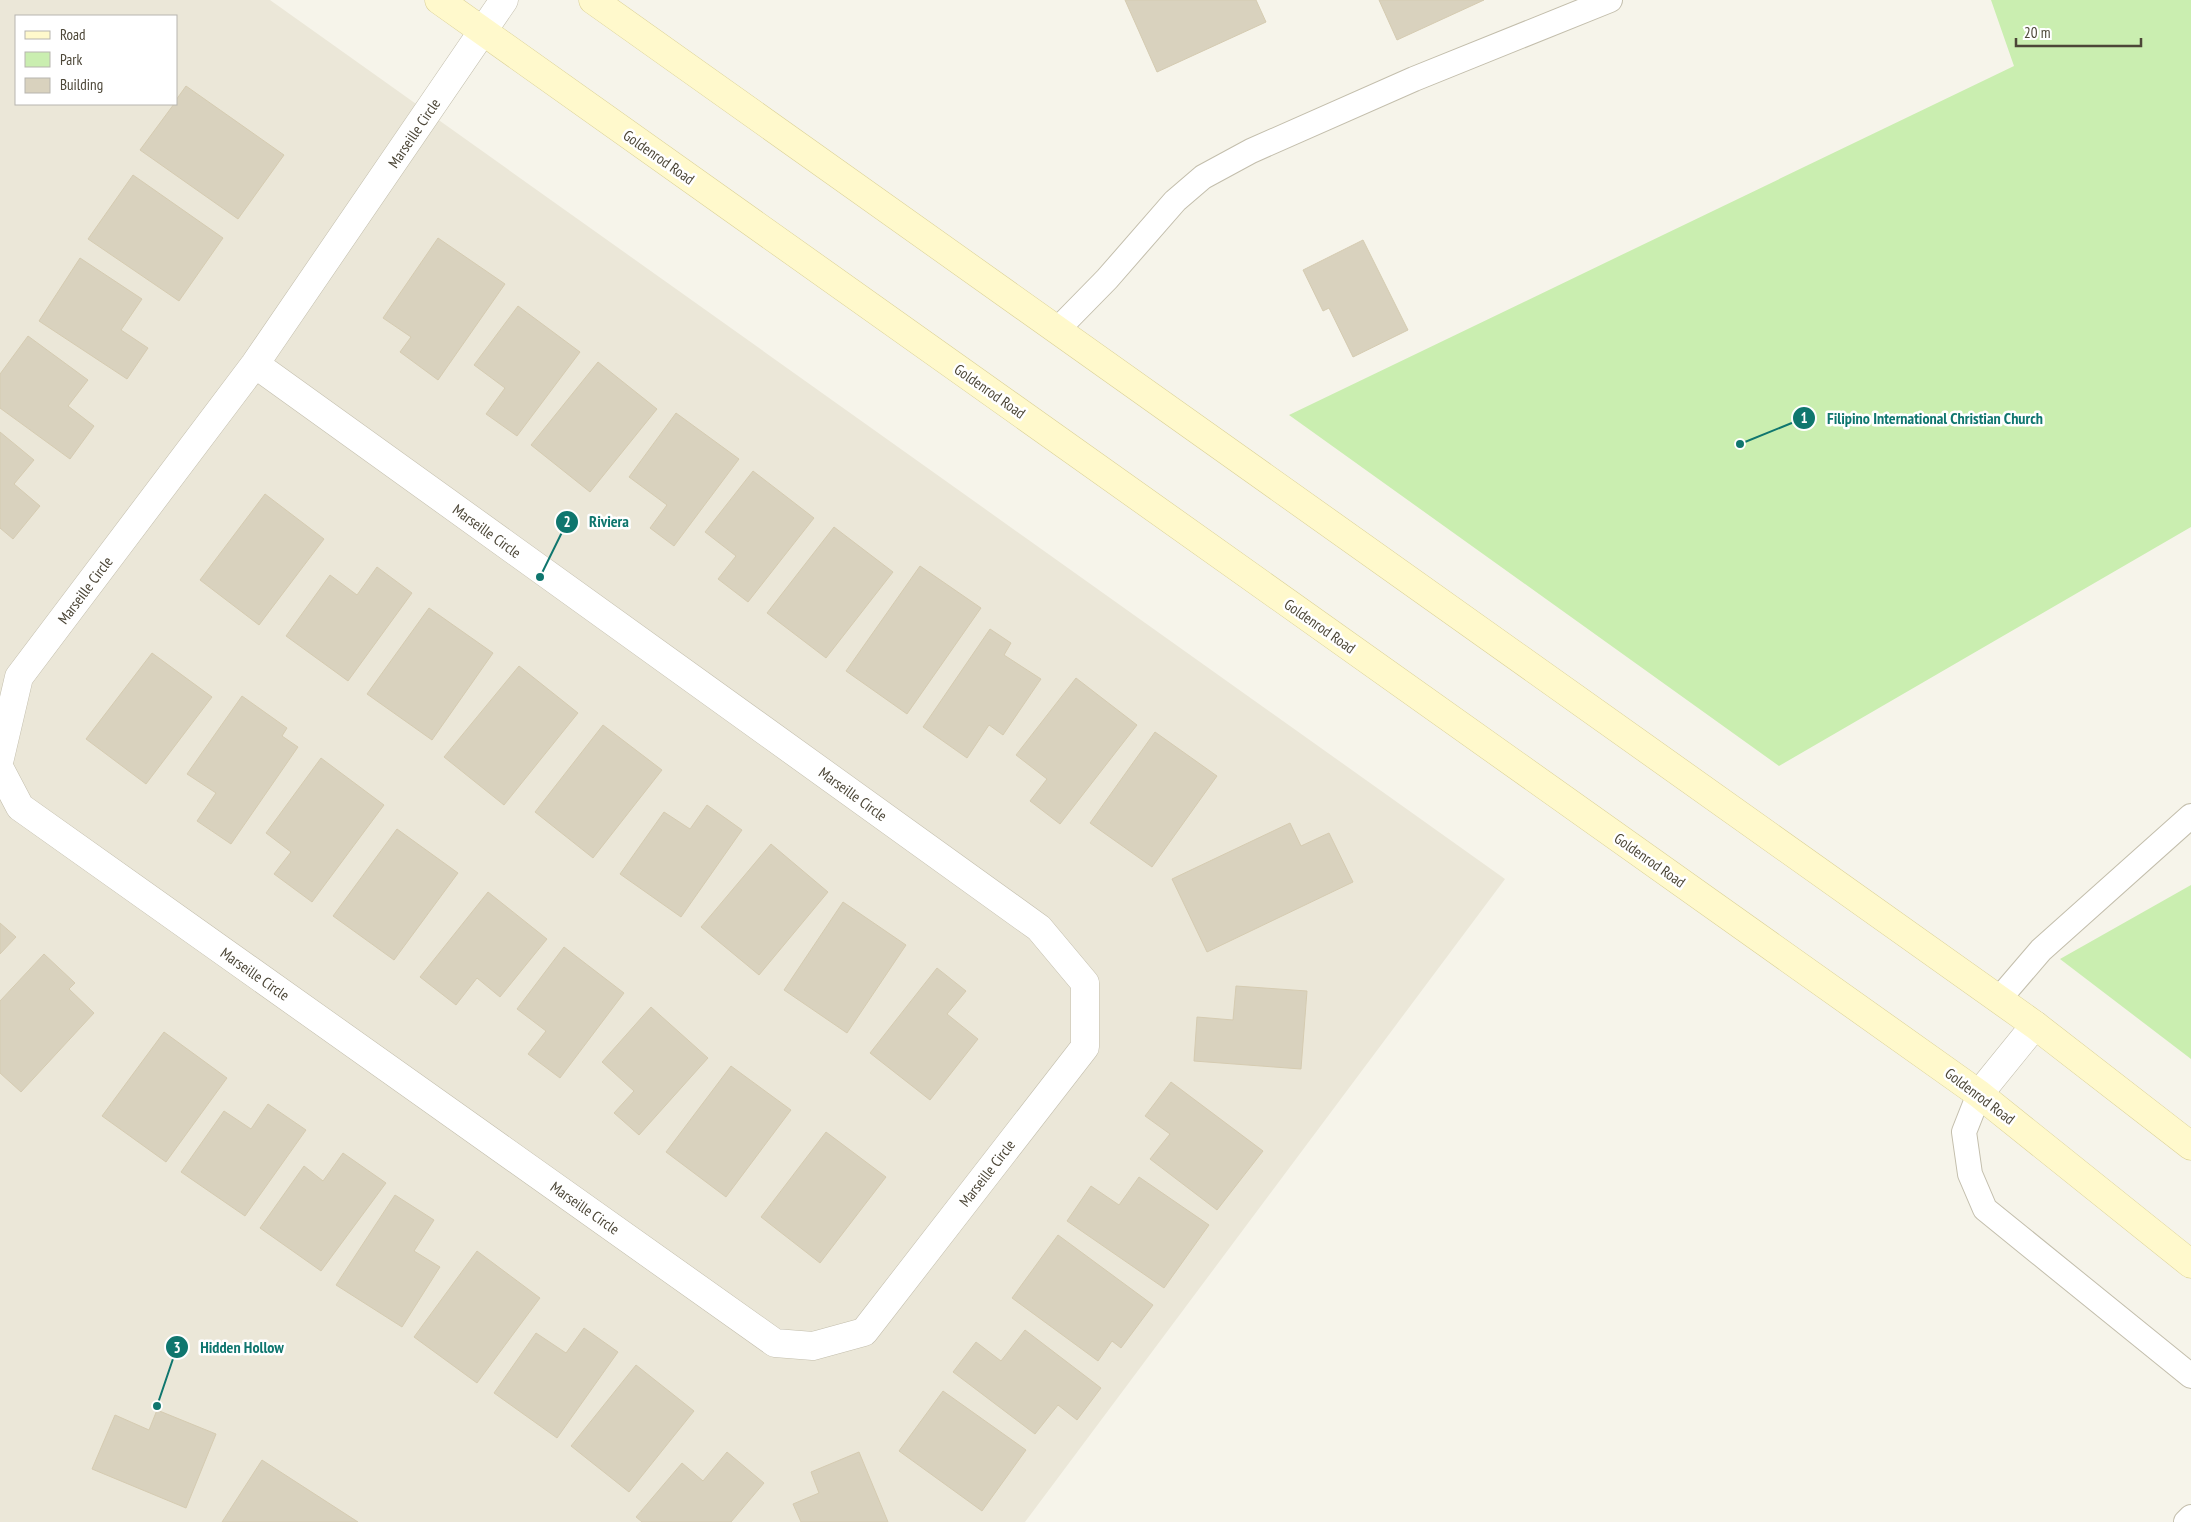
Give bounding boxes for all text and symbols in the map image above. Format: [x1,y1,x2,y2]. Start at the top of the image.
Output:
legend [15,15,178,105]
scale bar [2016,15,2141,47]
text: 20 m [2024,23,2050,42]
text: Road [60,25,86,44]
text: Park [60,50,82,69]
text: Building [60,75,103,94]
street label: Marseille Circle [384,95,444,171]
street label: Goldenrod Road [620,126,698,188]
street label: Goldenrod Road [951,360,1029,422]
callout: Filipino International Christian Church [1792,403,2053,434]
text: 1 [1800,408,1808,427]
text: Filipino International Christian Church [1827,408,2043,428]
street label: Marseille Circle [449,500,525,562]
callout: Riviera [554,506,639,537]
text: Riviera [589,511,629,531]
text: 2 [563,512,571,531]
street label: Marseille Circle [53,552,117,628]
street label: Goldenrod Road [1281,595,1359,657]
street label: Marseille Circle [815,763,891,825]
street label: Goldenrod Road [1611,829,1689,891]
street label: Marseille Circle [217,943,293,1005]
street label: Goldenrod Road [1941,1064,2019,1128]
street label: Marseille Circle [955,1136,1019,1210]
street label: Marseille Circle [547,1177,623,1239]
callout: Hidden Hollow [165,1332,293,1363]
text: Hidden Hollow [200,1337,284,1357]
text: 3 [173,1338,181,1357]

